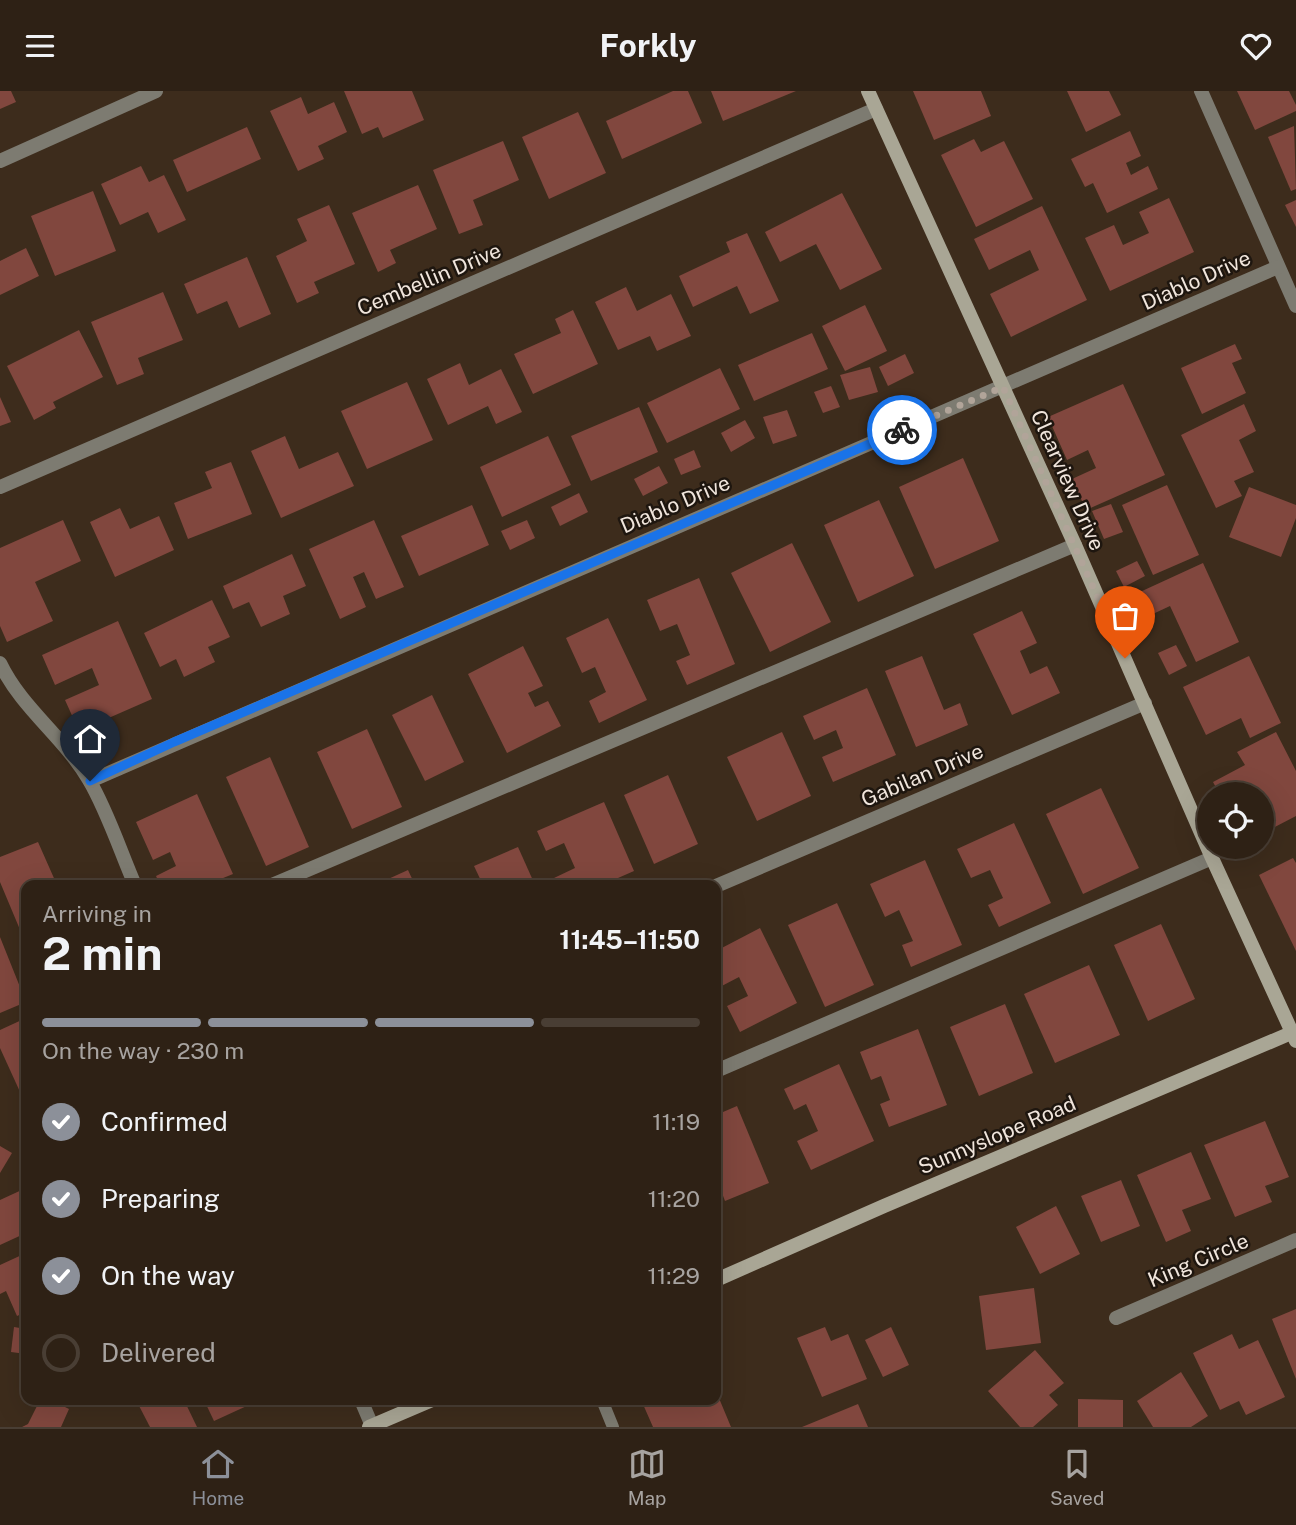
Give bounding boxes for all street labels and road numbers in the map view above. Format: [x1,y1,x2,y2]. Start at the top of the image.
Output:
street label: Cembellin Drive [353,237,505,321]
street label: Diablo Drive [1138,245,1254,315]
street label: Clearview Drive [1026,406,1110,554]
street label: Diablo Drive [616,470,734,538]
street label: Gabilan Drive [857,738,987,812]
street label: Sunnyslope Road [914,1091,1080,1179]
street label: King Circle [1144,1228,1252,1292]

